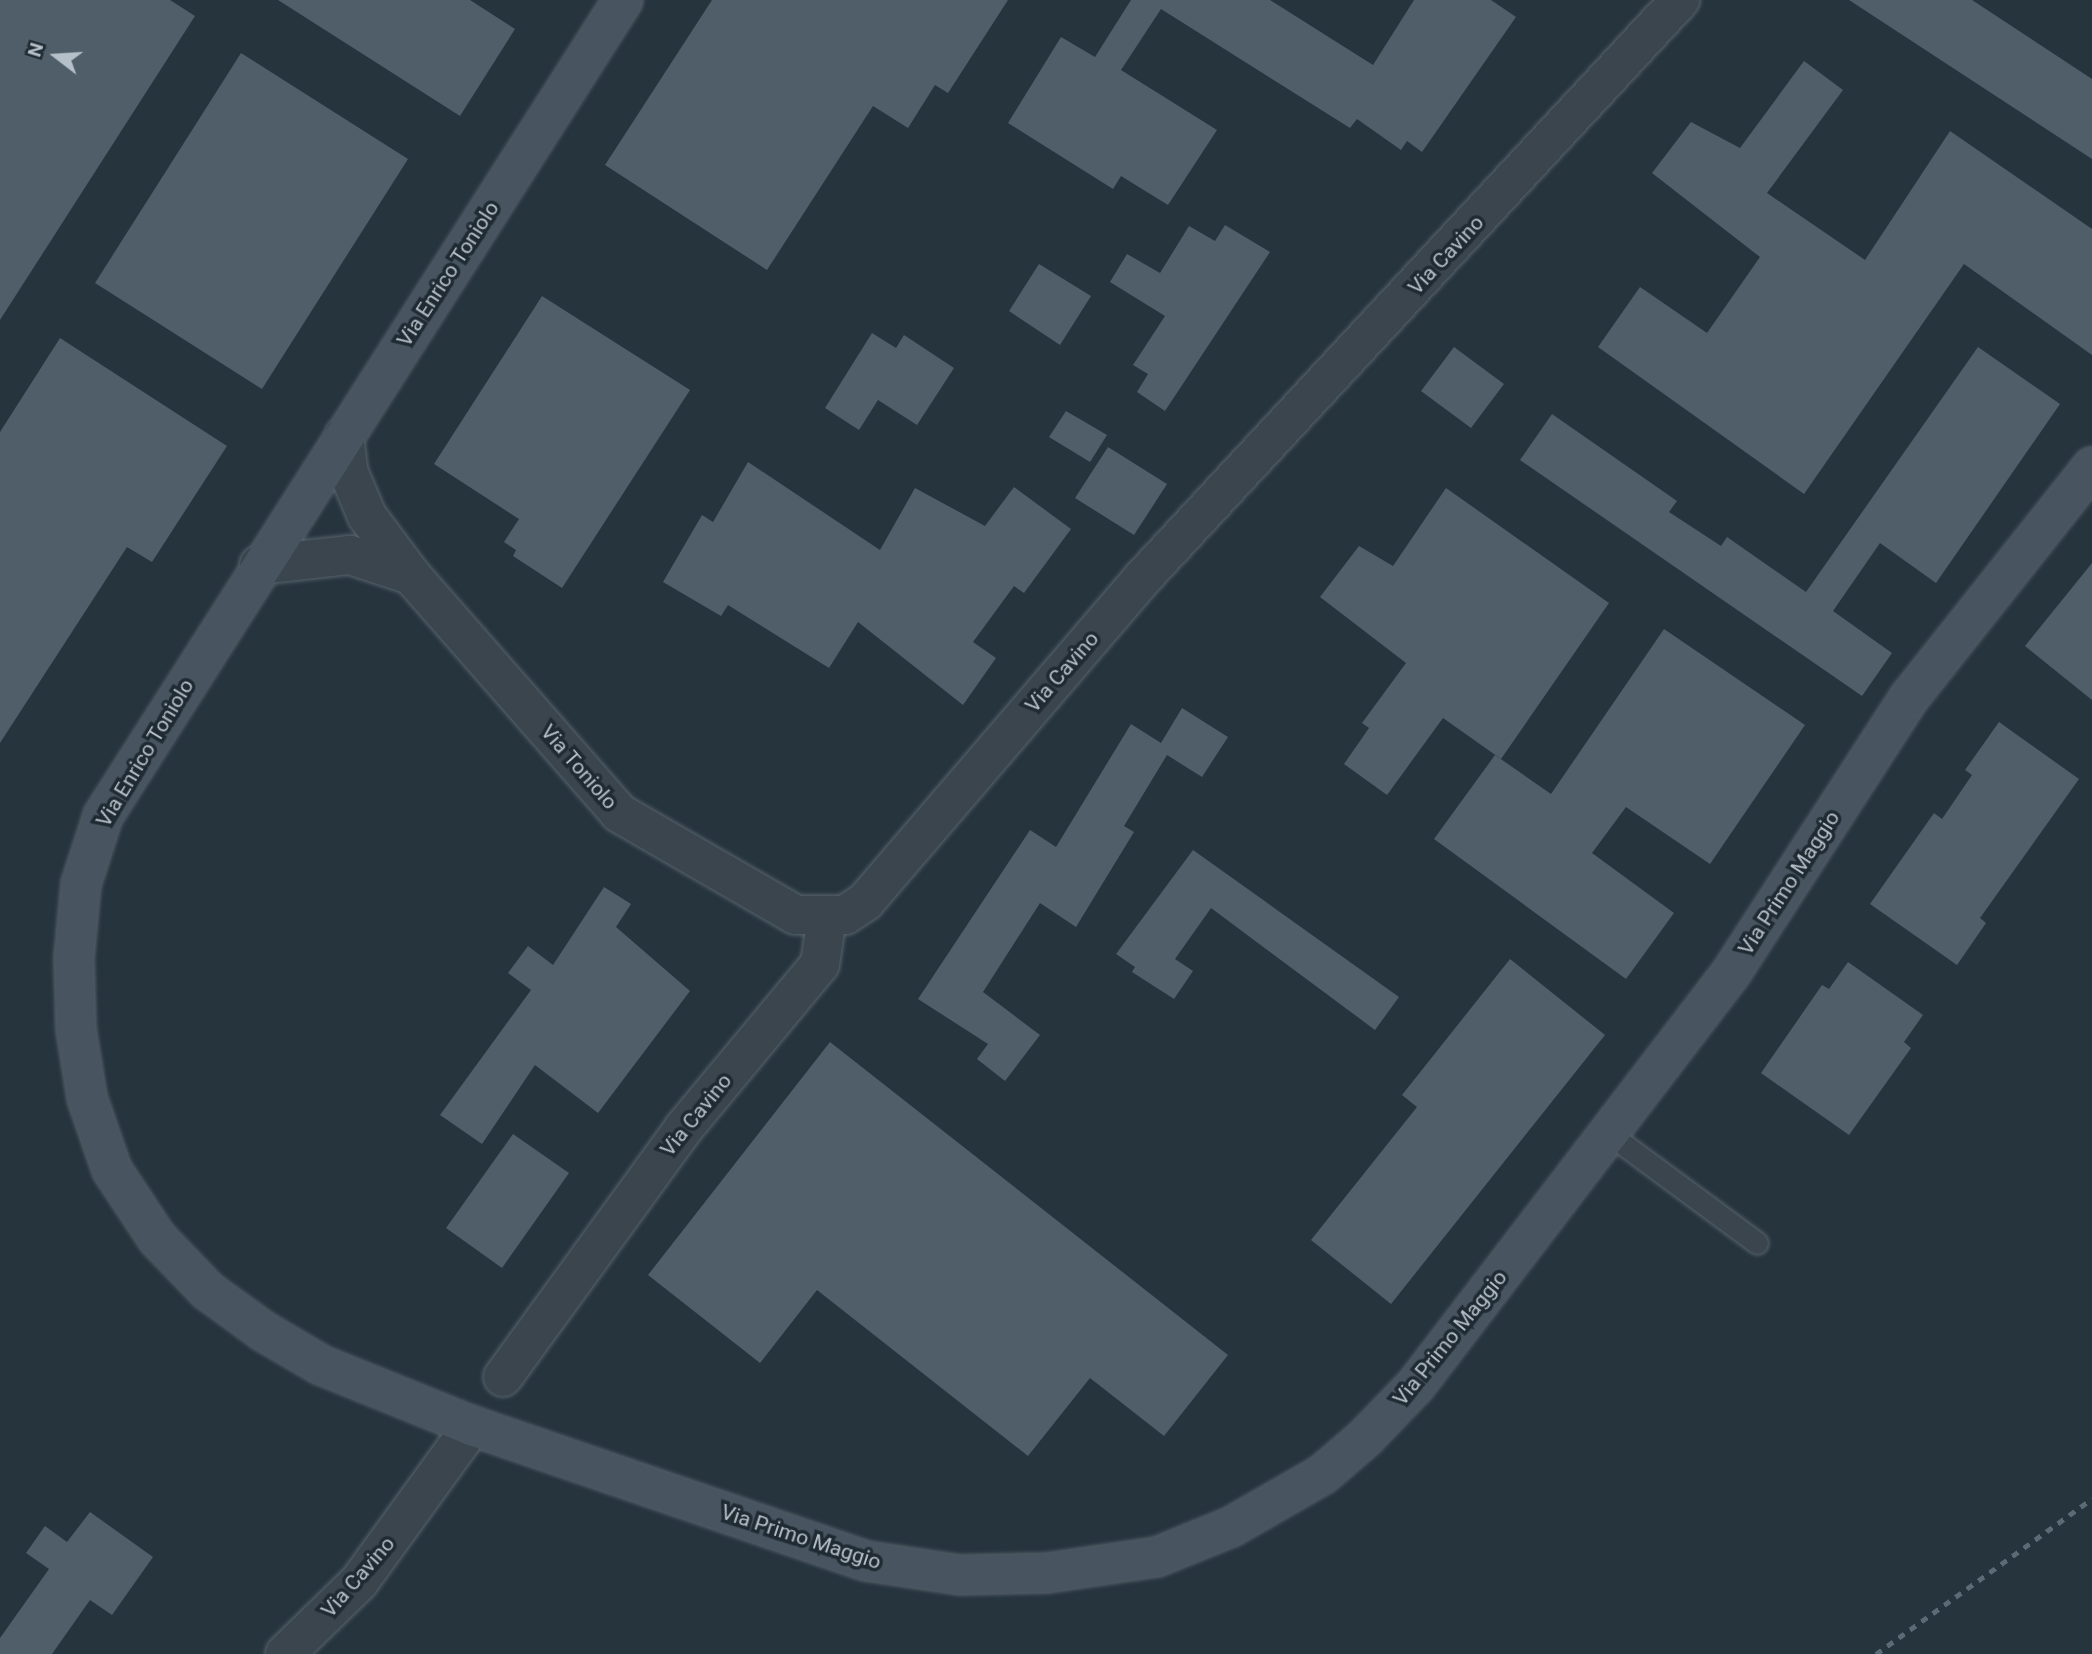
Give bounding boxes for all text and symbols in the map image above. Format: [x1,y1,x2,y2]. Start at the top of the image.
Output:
north arrow [21,21,91,91]
text: N [22,40,48,59]
street label: Via Enrico Toniolo [392,197,504,351]
street label: Via Cavino [1403,210,1489,300]
street label: Via Cavino [1020,626,1104,718]
street label: Via Enrico Toniolo [91,674,199,832]
street label: Via Toniolo [535,719,623,815]
street label: Via Primo Maggio [1733,806,1845,960]
street label: Via Cavino [655,1069,737,1161]
street label: Via Primo Maggio [1388,1265,1512,1411]
street label: Via Primo Maggio [718,1499,884,1575]
street label: Via Cavino [316,1531,400,1623]

